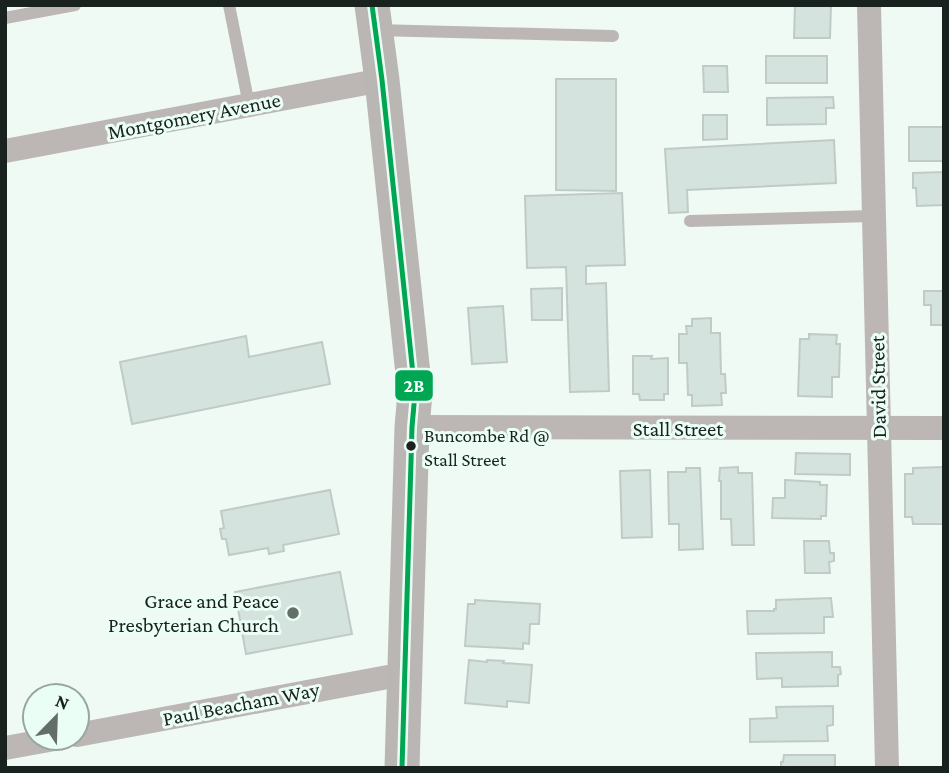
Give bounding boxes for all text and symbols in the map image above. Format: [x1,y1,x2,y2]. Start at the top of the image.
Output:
street label: Montgomery Avenue [106,87,282,145]
street label: David Street [865,334,891,439]
line badge: 2B [394,369,434,402]
text: 2B [404,375,424,396]
street label: Stall Street [633,417,724,441]
place label: Buncombe Rd @ Stall Street [424,425,550,470]
marker: Buncombe Rd @ Stall Street [404,439,418,453]
place label: Grace and Peace Presbyterian Church [108,589,279,637]
marker: Grace and Peace Presbyterian Church [285,605,301,621]
street label: Paul Beacham Way [161,677,322,731]
north arrow [21,682,91,752]
text: N [52,690,73,714]

